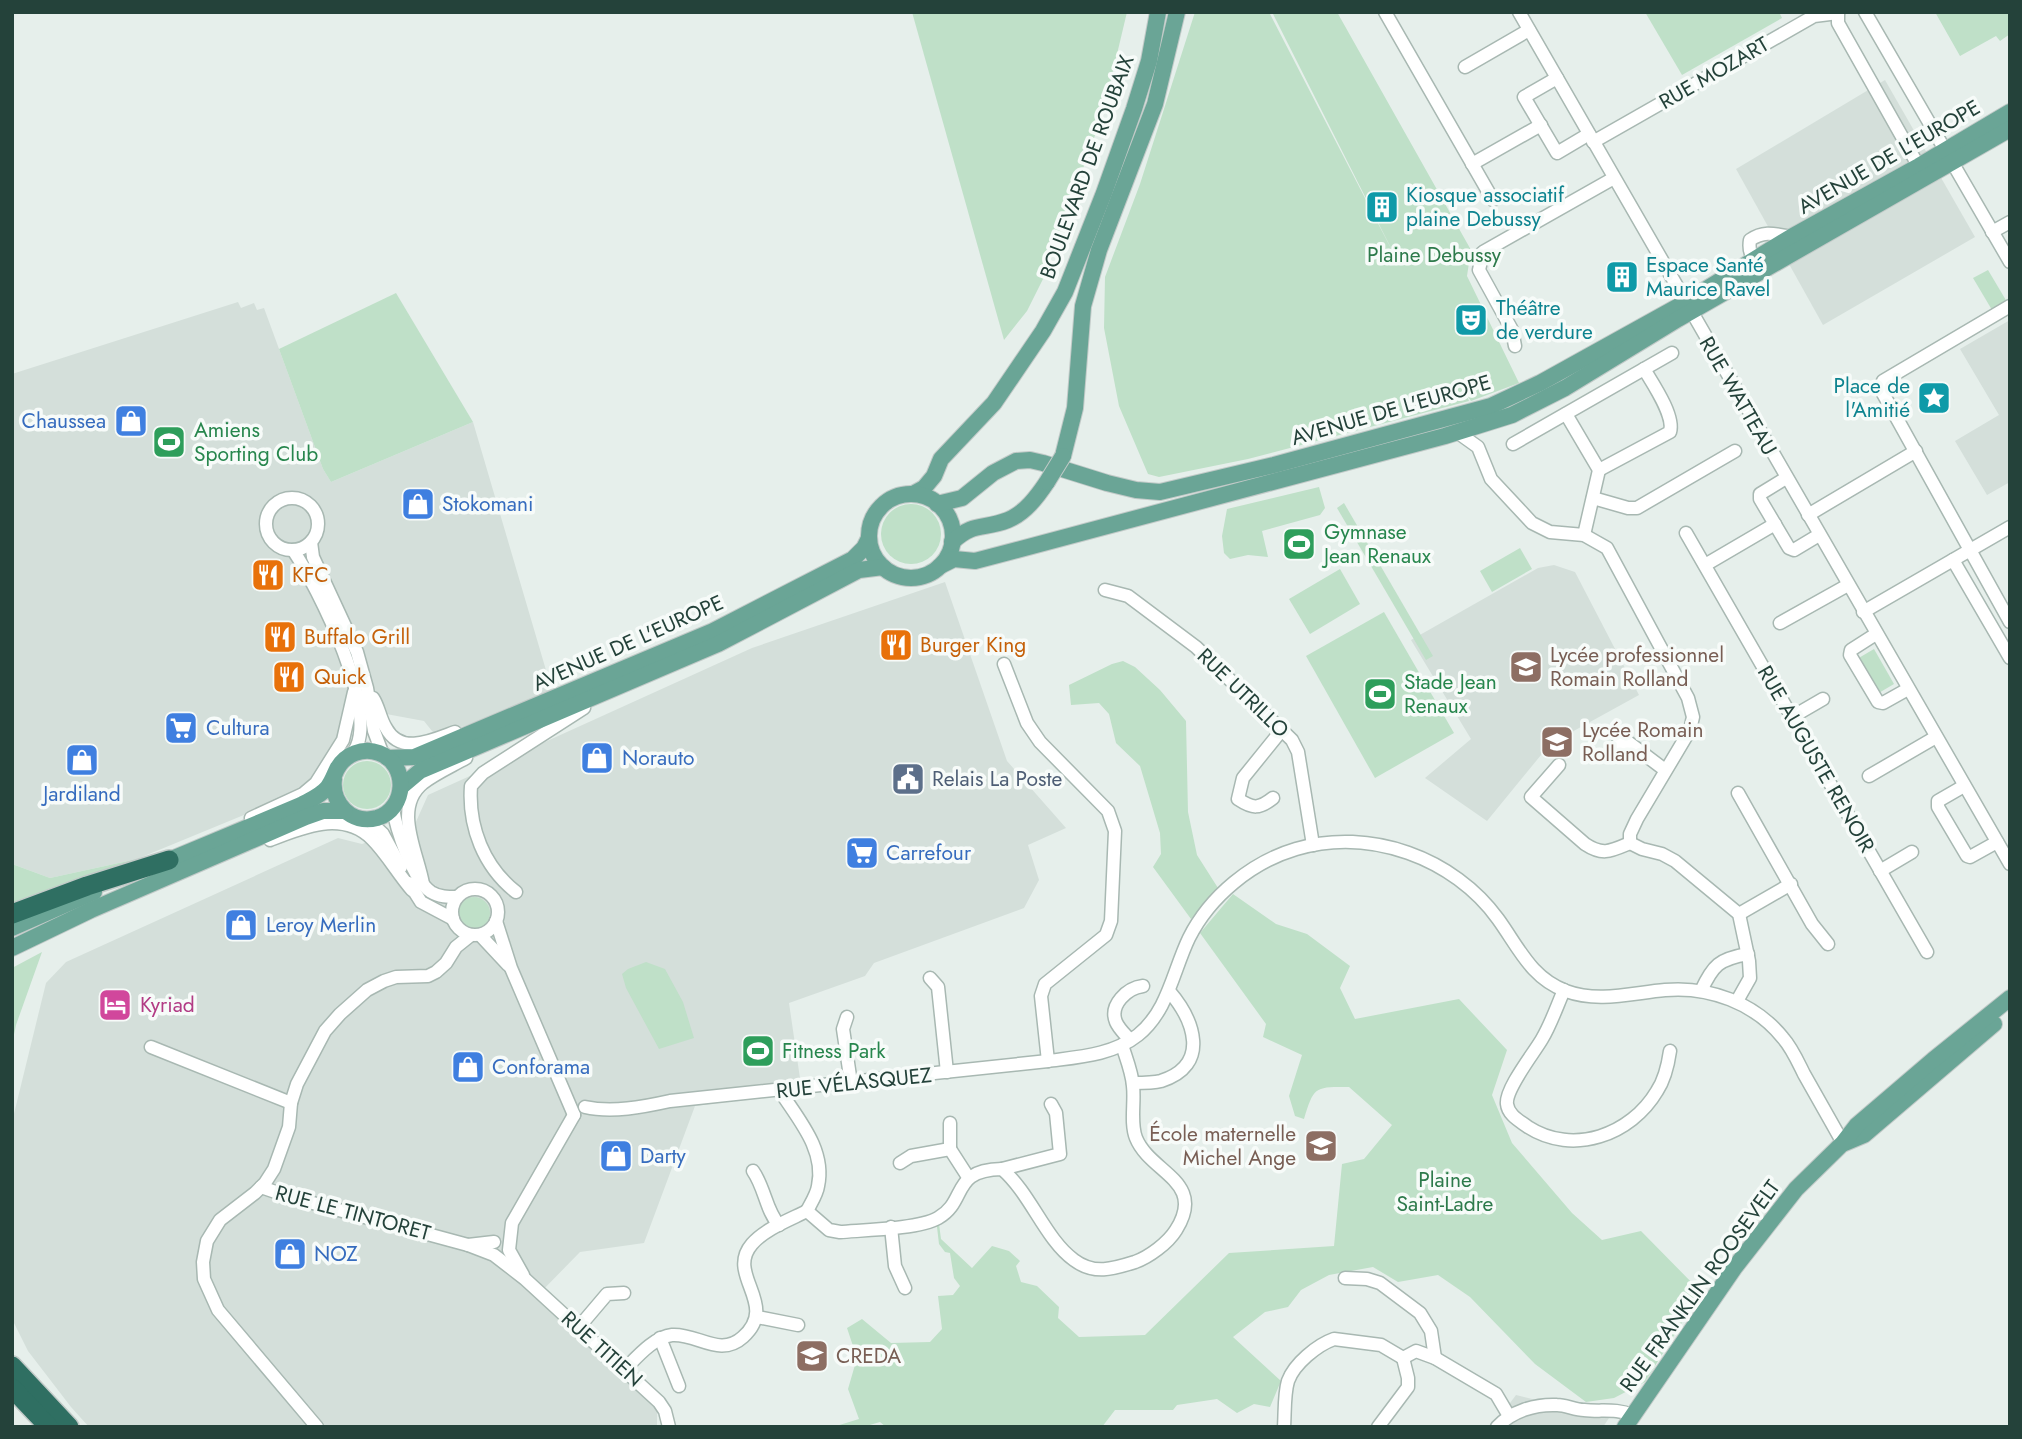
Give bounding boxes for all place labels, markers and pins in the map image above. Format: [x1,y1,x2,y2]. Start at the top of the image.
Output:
place label: Kiosque associatif plaine Debussy [1406,180,1565,234]
building icon: Kiosque associatif plaine Debussy [1363,188,1401,226]
place label: Espace Santé Maurice Ravel [1646,250,1770,304]
building icon: Espace Santé Maurice Ravel [1603,258,1641,296]
place label: Théâtre de verdure [1496,293,1593,347]
theatre icon: Théâtre de verdure [1452,301,1490,339]
place label: Place de l'Amitié [1834,371,1910,425]
place icon: Place de l'Amitié [1915,379,1953,417]
shop icon: Chaussea [112,402,150,440]
place label: Chaussea [22,406,106,436]
place label: Amiens Sporting Club [194,415,318,469]
sports icon: Amiens Sporting Club [150,423,188,461]
shop icon: Stokomani [399,485,437,523]
place label: Stokomani [442,489,533,519]
place label: Gymnase Jean Renaux [1321,517,1431,571]
sports icon: Gymnase Jean Renaux [1280,525,1318,563]
restaurant icon: KFC [249,556,287,594]
place label: KFC [292,560,329,590]
restaurant icon: Buffalo Grill [261,618,299,656]
place label: Buffalo Grill [304,622,410,652]
restaurant icon: Burger King [877,626,915,664]
place label: Burger King [920,630,1026,660]
place label: Lycée professionnel Romain Rolland [1550,640,1724,694]
school or university icon: Lycée professionnel Romain Rolland [1507,648,1545,686]
restaurant icon: Quick [270,658,308,696]
place label: Quick [314,662,367,692]
place label: Stade Jean Renaux [1404,667,1497,721]
sports icon: Stade Jean Renaux [1361,675,1399,713]
supermarket icon: Cultura [162,709,200,747]
place label: Cultura [206,713,270,743]
place label: Lycée Romain Rolland [1582,715,1704,769]
school or university icon: Lycée Romain Rolland [1538,723,1576,761]
shop icon: Norauto [578,739,616,777]
shop icon: Jardiland [63,741,101,779]
place label: Norauto [622,743,695,773]
public building icon: Relais La Poste [889,760,927,798]
place label: Relais La Poste [932,764,1062,794]
place label: Jardiland [40,779,121,809]
supermarket icon: Carrefour [843,834,881,872]
place label: Carrefour [886,838,972,868]
shop icon: Leroy Merlin [222,906,260,944]
place label: Leroy Merlin [266,910,376,940]
hotel icon: Kyriad [96,986,134,1024]
place label: Kyriad [140,990,195,1020]
sports icon: Fitness Park [739,1032,777,1070]
place label: Fitness Park [782,1036,886,1066]
shop icon: Conforama [449,1048,487,1086]
place label: Conforama [492,1052,590,1082]
place label: École maternelle Michel Ange [1149,1119,1296,1173]
school or university icon: École maternelle Michel Ange [1302,1127,1340,1165]
shop icon: Darty [597,1137,635,1175]
place label: Darty [640,1141,687,1171]
shop icon: NOZ [271,1235,309,1273]
place label: NOZ [314,1239,358,1269]
school or university icon: CREDA [793,1337,831,1375]
place label: CREDA [836,1341,901,1371]

